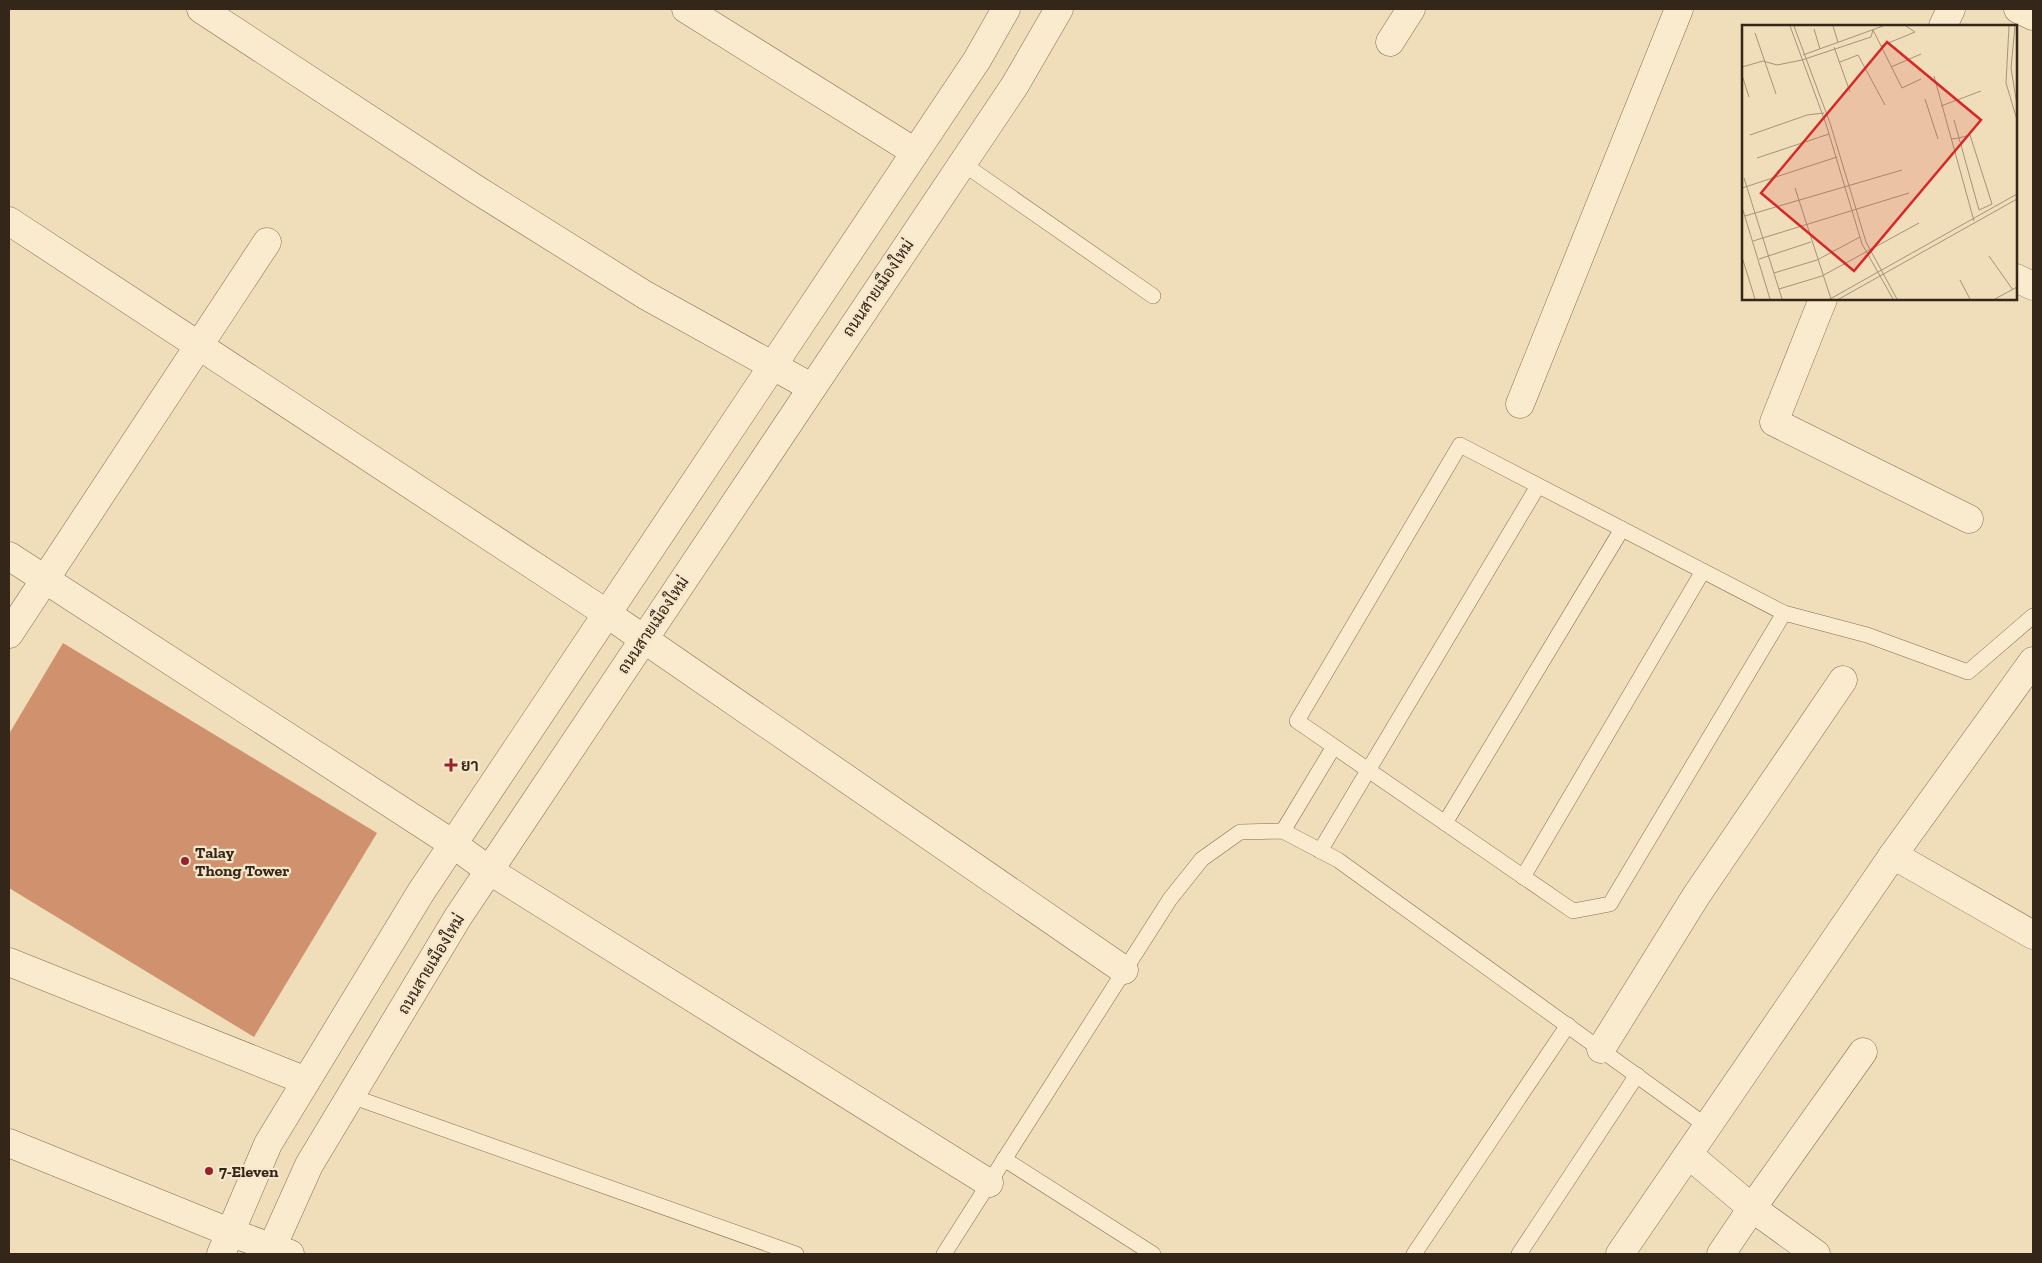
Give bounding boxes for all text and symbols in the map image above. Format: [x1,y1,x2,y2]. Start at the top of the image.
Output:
inset map [1742,25,2017,300]
street label: ถนนสายเมืองใหม่ [837,235,918,340]
street label: ถนนสายเมืองใหม่ [612,572,693,677]
place label: ยา [461,756,479,775]
marker: ยา [445,759,457,771]
place label: Talay Thong Tower [195,843,289,880]
marker: Talay Thong Tower [179,855,191,867]
street label: ถนนสายเมืองใหม่ [392,909,468,1017]
place label: 7-Eleven [219,1162,279,1181]
marker: 7-Eleven [203,1165,215,1177]

